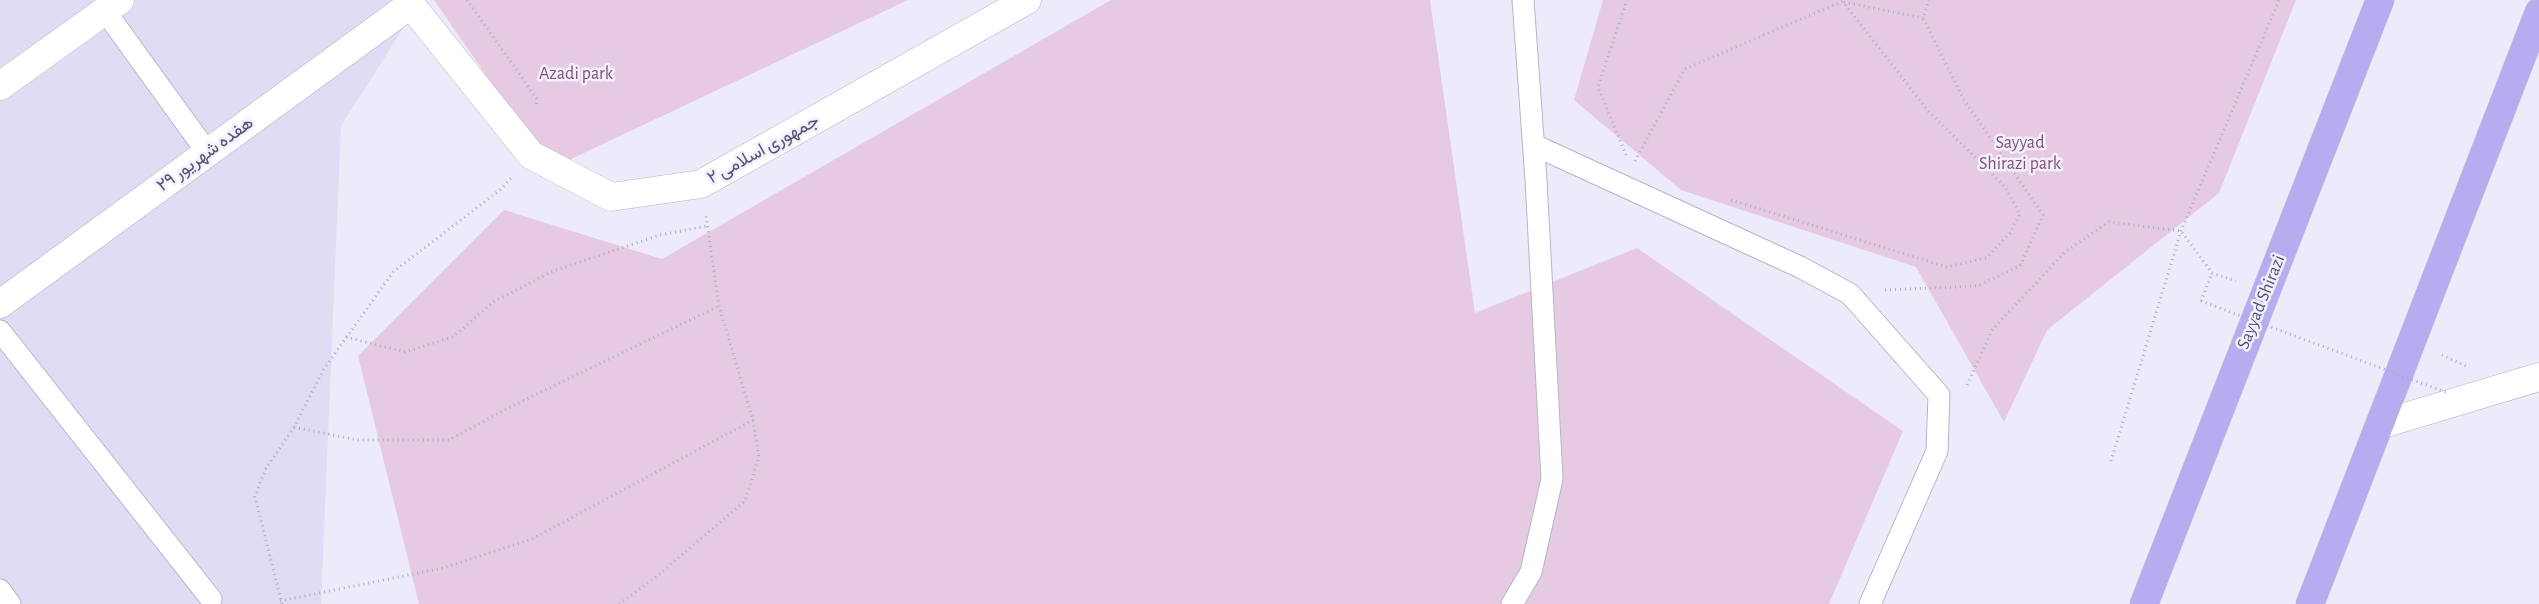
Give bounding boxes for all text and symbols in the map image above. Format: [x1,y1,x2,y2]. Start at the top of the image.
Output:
park label: Azadi park [539,63,613,85]
street label: جمهوری اسلامی ۲ [703,109,823,189]
street label: هفده شهریور ۲۹ [152,112,258,196]
park label: Sayyad Shirazi park [1979,132,2061,174]
street label: Sayyad Shirazi [2232,252,2290,352]

